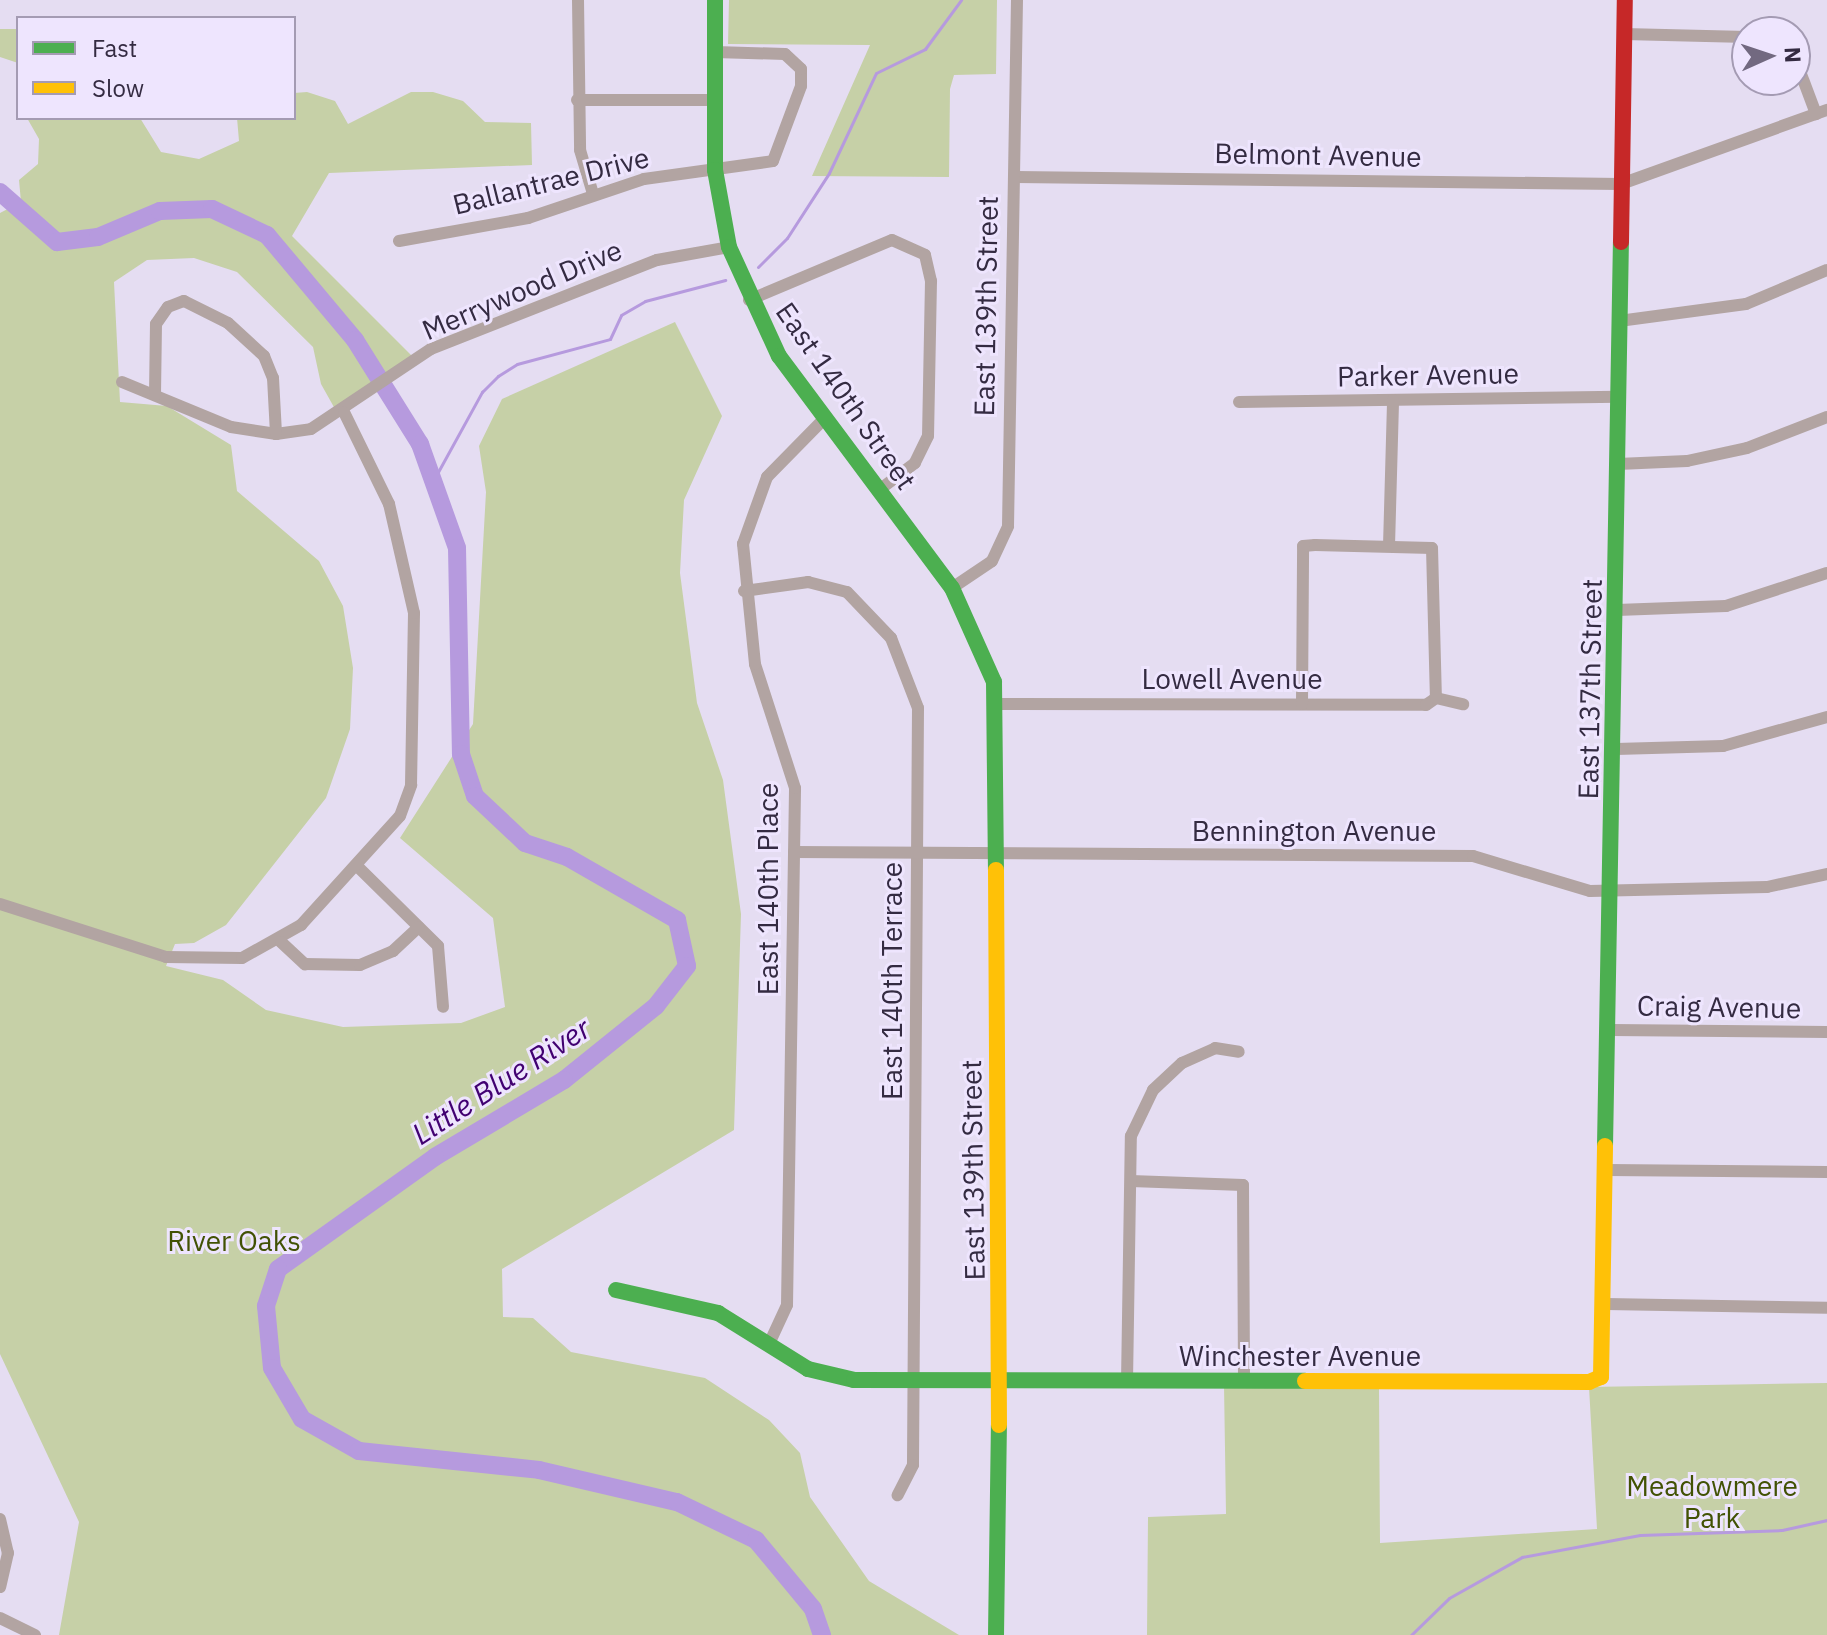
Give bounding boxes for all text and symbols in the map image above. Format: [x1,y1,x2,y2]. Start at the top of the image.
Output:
legend [16,16,296,120]
north arrow [1731,16,1811,96]
text: Fast [92,32,137,64]
text: N [1779,46,1808,64]
text: Slow [92,72,144,104]
street label: Belmont Avenue [1214,136,1422,174]
street label: Ballantrae Drive [449,140,653,222]
street label: East 139th Street [967,195,1005,417]
street label: Merrywood Drive [417,233,627,347]
street label: East 140th Street [769,296,923,496]
street label: Parker Avenue [1337,357,1519,393]
street label: East 137th Street [1571,578,1609,800]
street label: Lowell Avenue [1141,662,1323,696]
street label: East 140th Place [751,783,785,995]
street label: Bennington Avenue [1192,814,1436,848]
street label: East 140th Terrace [875,862,909,1100]
street label: Craig Avenue [1637,989,1801,1025]
water label: Little Blue River [405,1010,597,1152]
street label: East 139th Street [954,1059,992,1281]
park label: River Oaks [167,1224,301,1258]
street label: Winchester Avenue [1179,1339,1421,1373]
park label: Meadowmere Park [1626,1469,1798,1535]

